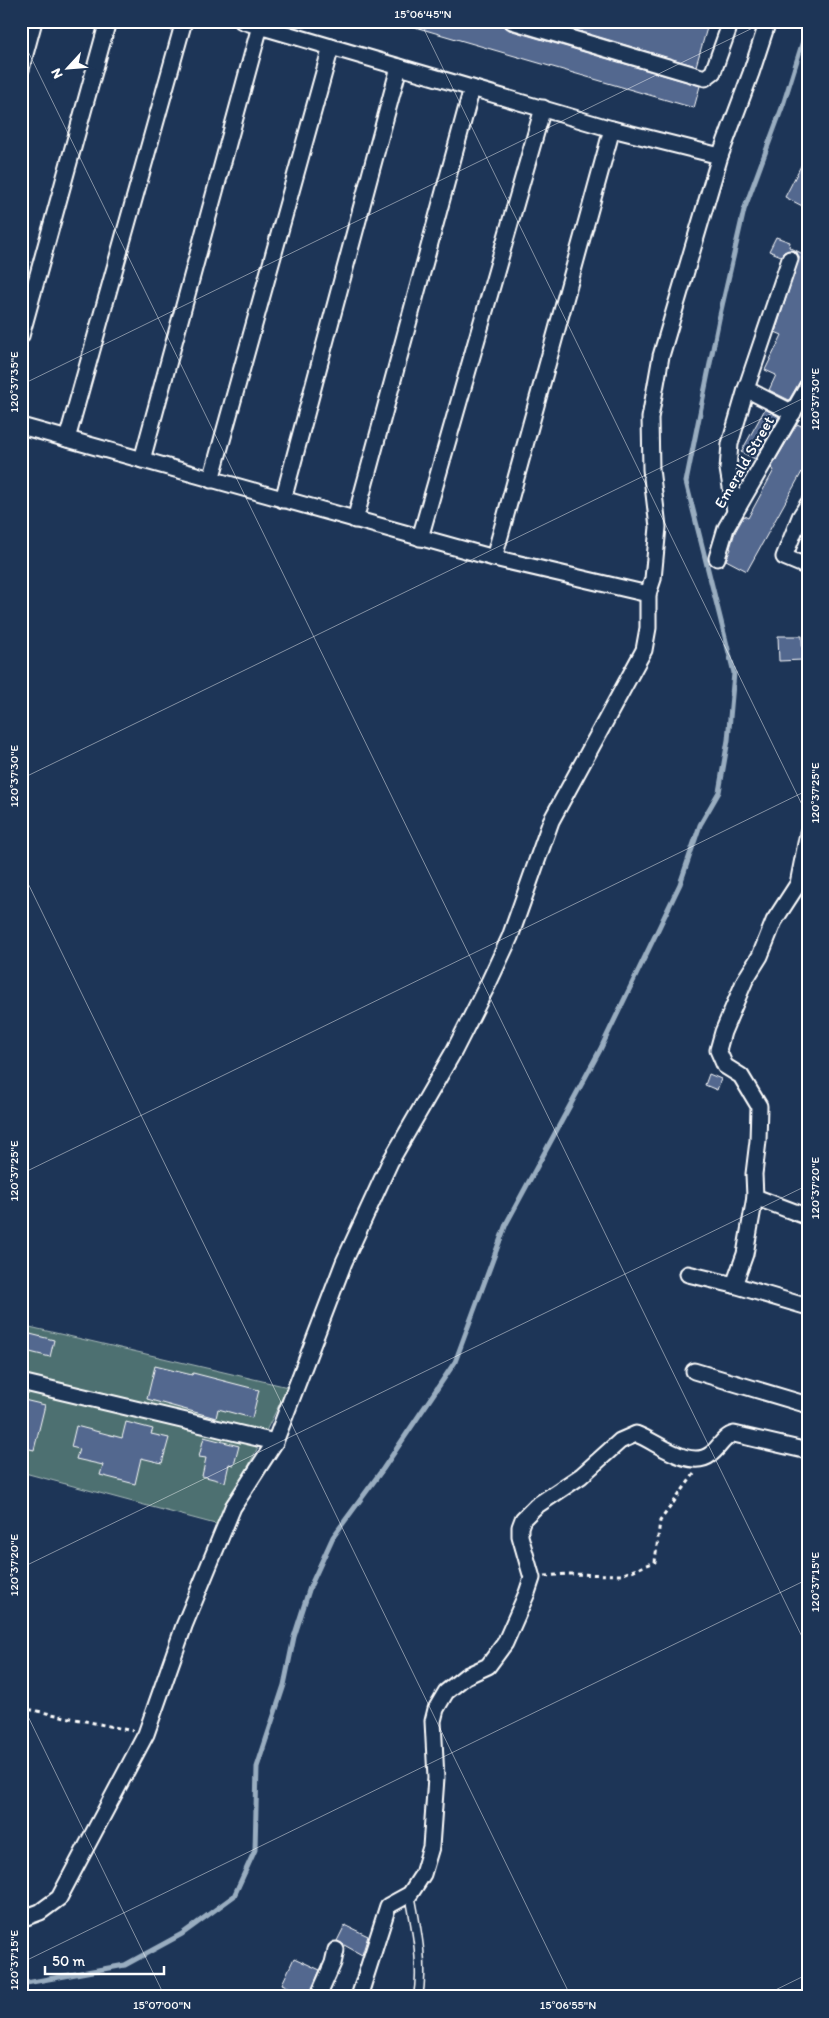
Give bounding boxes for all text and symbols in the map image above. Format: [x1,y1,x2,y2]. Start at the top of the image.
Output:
text: 15°06'45"N [394,7,452,21]
north arrow [42,42,92,92]
text: N [47,66,66,81]
text: 120°37'35"E [7,351,21,413]
text: 120°37'30"E [808,367,822,430]
street label: Emerald Street [710,412,778,512]
text: 120°37'30"E [7,744,21,807]
text: 120°37'25"E [808,762,822,824]
text: 120°37'25"E [7,1140,21,1202]
text: 120°37'20"E [808,1157,822,1219]
text: 120°37'20"E [7,1534,21,1596]
text: 120°37'15"E [808,1551,822,1612]
text: 120°37'15"E [7,1929,21,1990]
scale bar [45,1943,164,1975]
text: 50 m [52,1952,85,1970]
text: 15°07'00"N [133,1998,191,2012]
text: 15°06'55"N [540,1998,596,2012]

